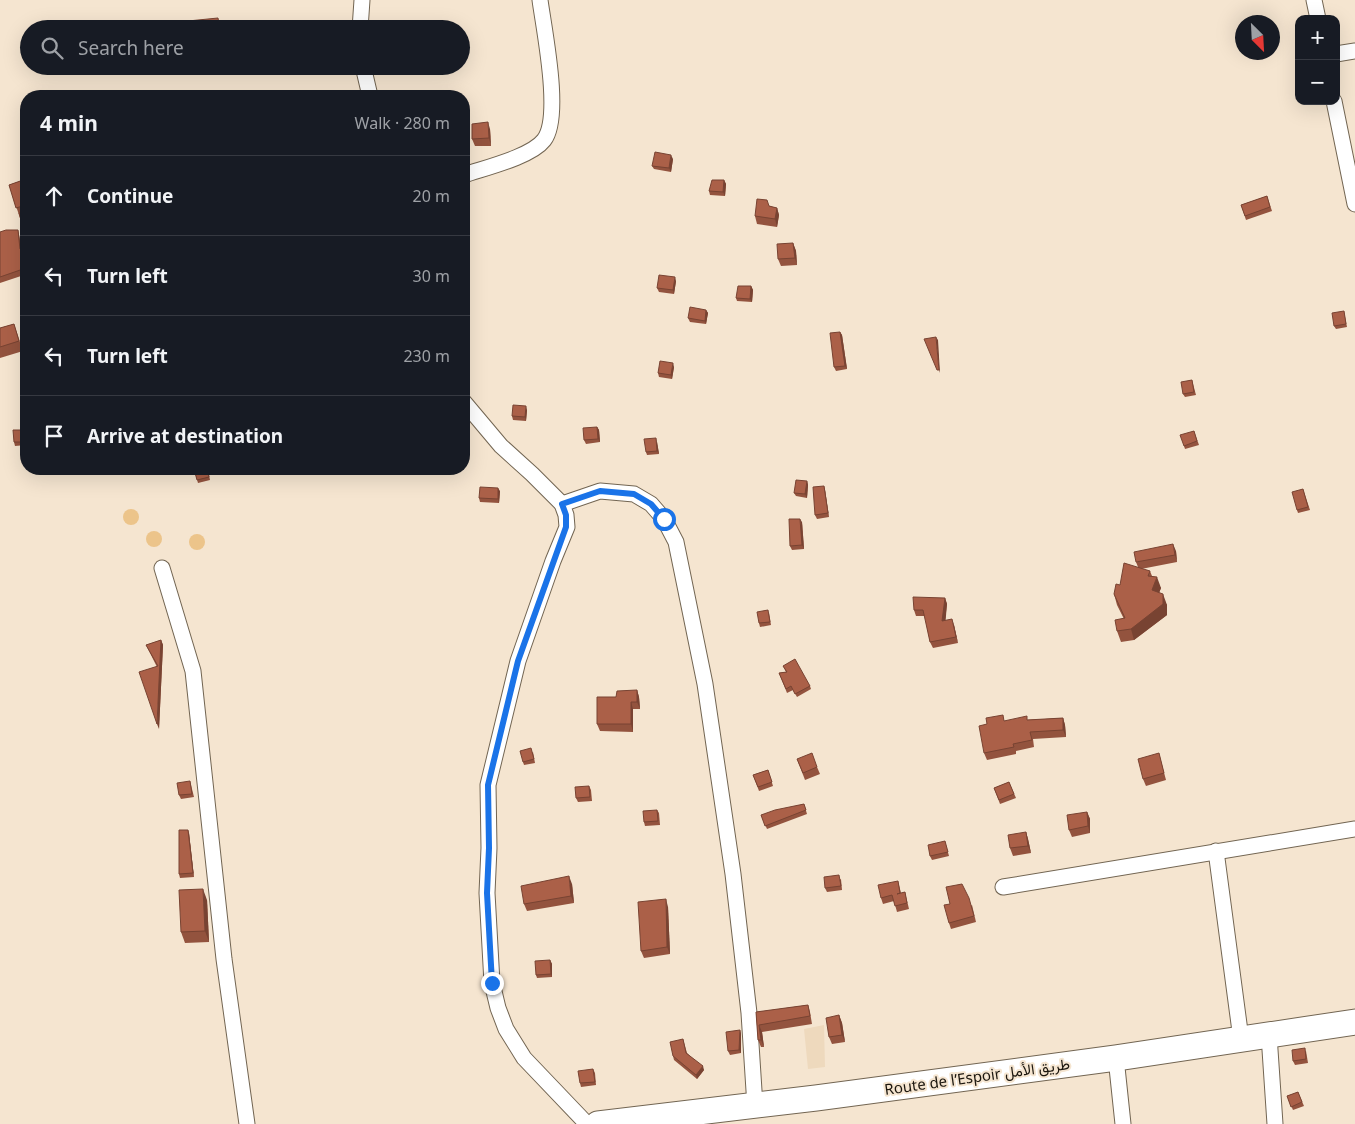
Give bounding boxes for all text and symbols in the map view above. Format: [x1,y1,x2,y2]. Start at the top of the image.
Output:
north arrow [1235,15,1280,60]
map controls [1295,15,1340,105]
button: + [1295,15,1340,60]
search box [20,20,470,75]
icon: search [38,34,66,62]
text: Search here [78,35,184,61]
button: − [1295,60,1340,105]
text: 4 min [40,109,98,137]
text: Walk · 280 m [355,112,450,134]
icon: ahead [40,182,68,210]
text: Continue [87,183,173,209]
text: 20 m [413,185,450,207]
icon: left [40,262,68,290]
text: Turn left [87,263,168,289]
text: 30 m [413,265,450,287]
icon: left [40,342,68,370]
text: Turn left [87,343,168,369]
text: 230 m [403,345,450,367]
icon: arrive [40,422,68,450]
text: Arrive at destination [87,423,283,449]
route start [653,508,676,531]
route end [481,972,504,995]
street label: Route de l’Espoir طريق الأمل [883,1053,1071,1100]

